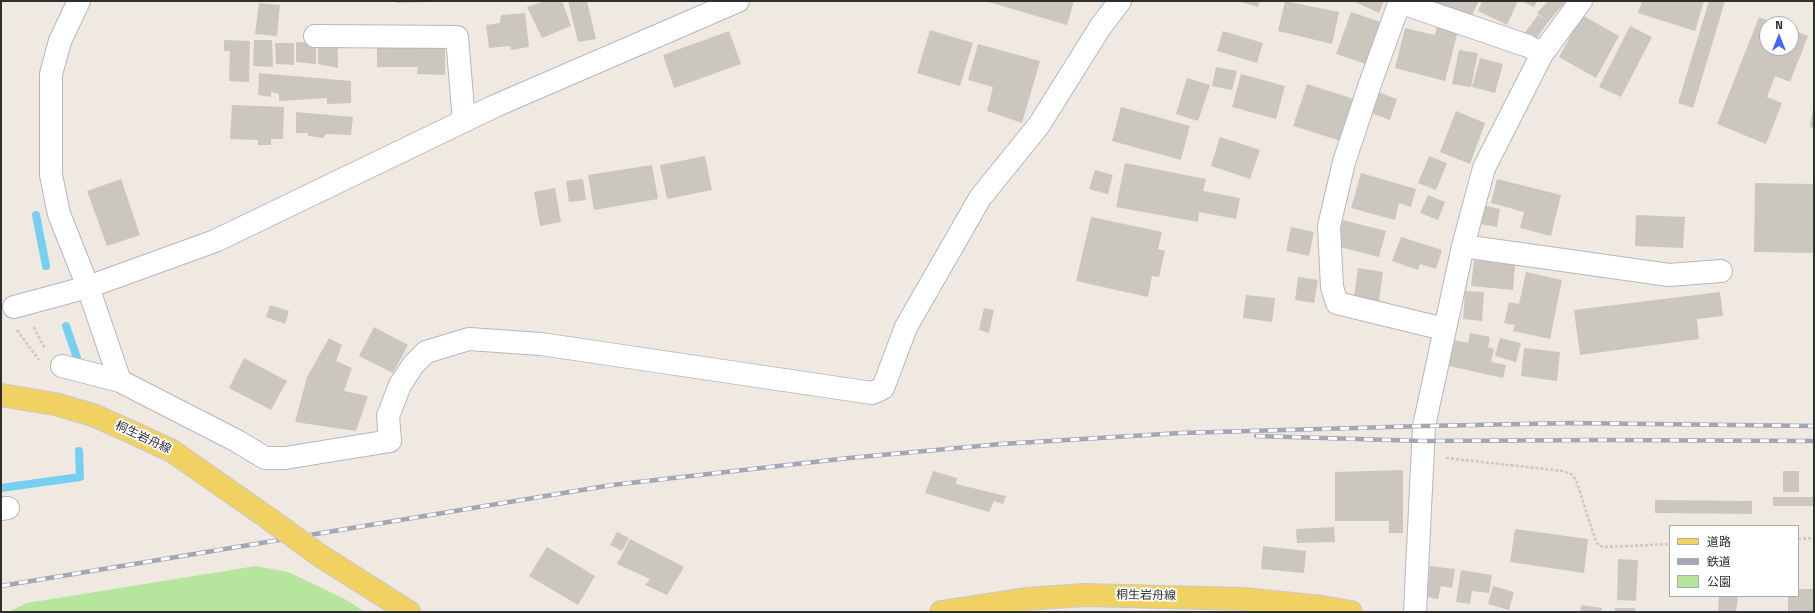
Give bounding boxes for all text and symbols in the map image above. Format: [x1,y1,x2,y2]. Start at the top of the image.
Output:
north arrow [1759,16,1799,56]
text: N [1775,17,1783,33]
street label: 桐生岩舟線 [113,419,173,457]
legend [1669,525,1799,597]
text: 道路 [1707,532,1731,551]
text: 鉄道 [1707,552,1731,571]
text: 公園 [1707,572,1731,591]
street label: 桐生岩舟線 [1116,588,1176,604]

